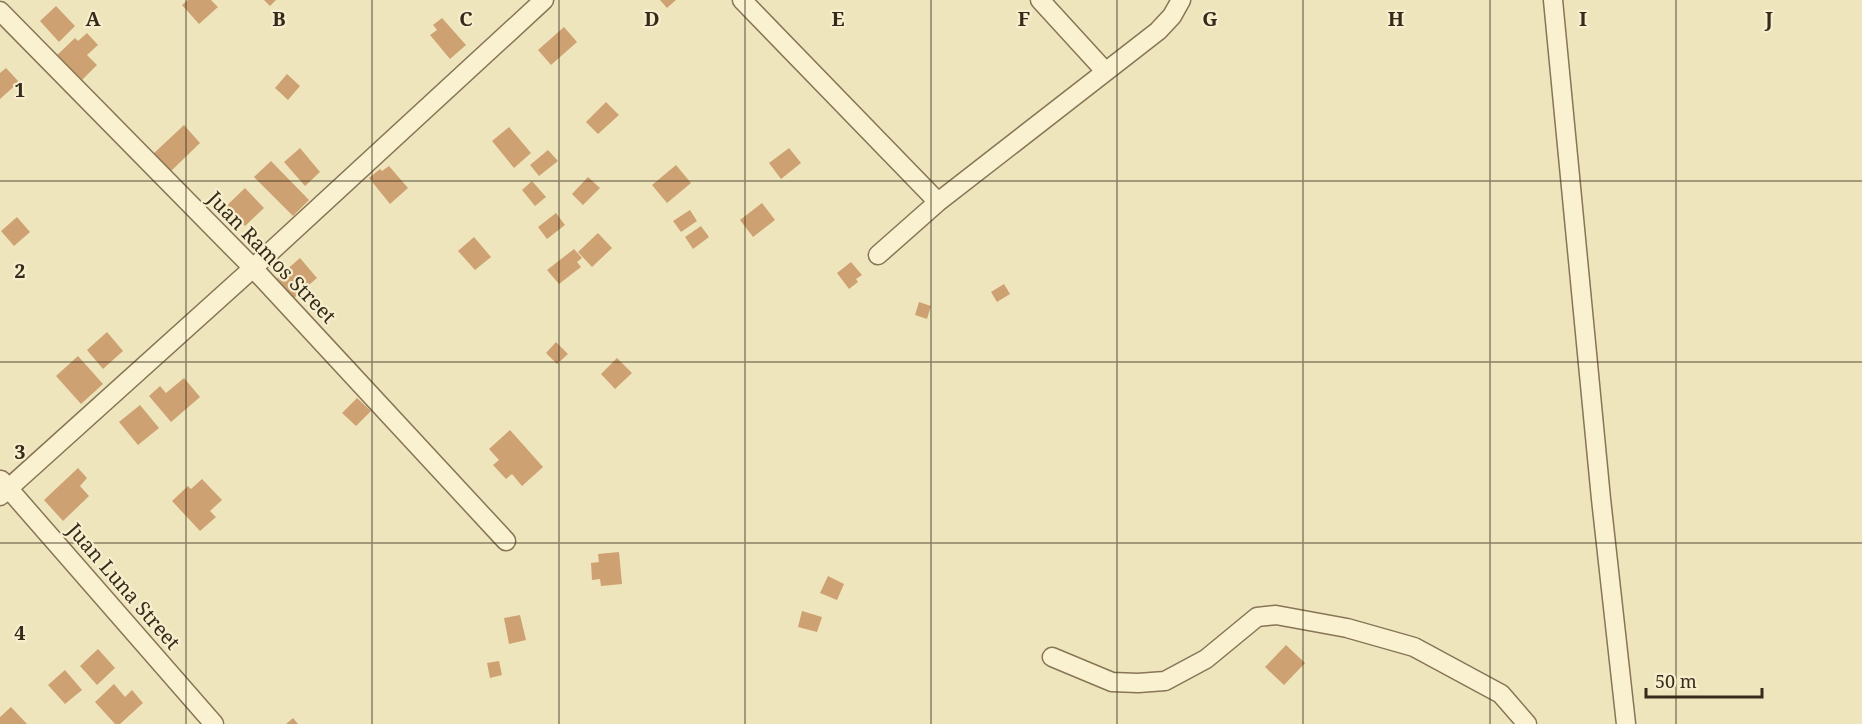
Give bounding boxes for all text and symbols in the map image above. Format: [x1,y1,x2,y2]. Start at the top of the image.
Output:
text: A [85,5,101,32]
text: B [272,5,286,32]
text: C [459,5,473,32]
text: D [644,5,660,32]
text: E [831,5,845,32]
text: F [1018,5,1030,32]
text: G [1202,5,1218,32]
text: H [1388,5,1404,32]
text: I [1579,5,1587,32]
text: J [1764,5,1773,32]
text: 1 [14,76,26,103]
street label: Juan Ramos Street [201,184,342,329]
text: 2 [14,257,26,284]
text: 3 [14,438,26,465]
street label: Juan Luna Street [61,516,187,655]
text: 4 [14,619,26,646]
scale bar [1646,661,1762,699]
text: 50 m [1655,669,1697,693]

